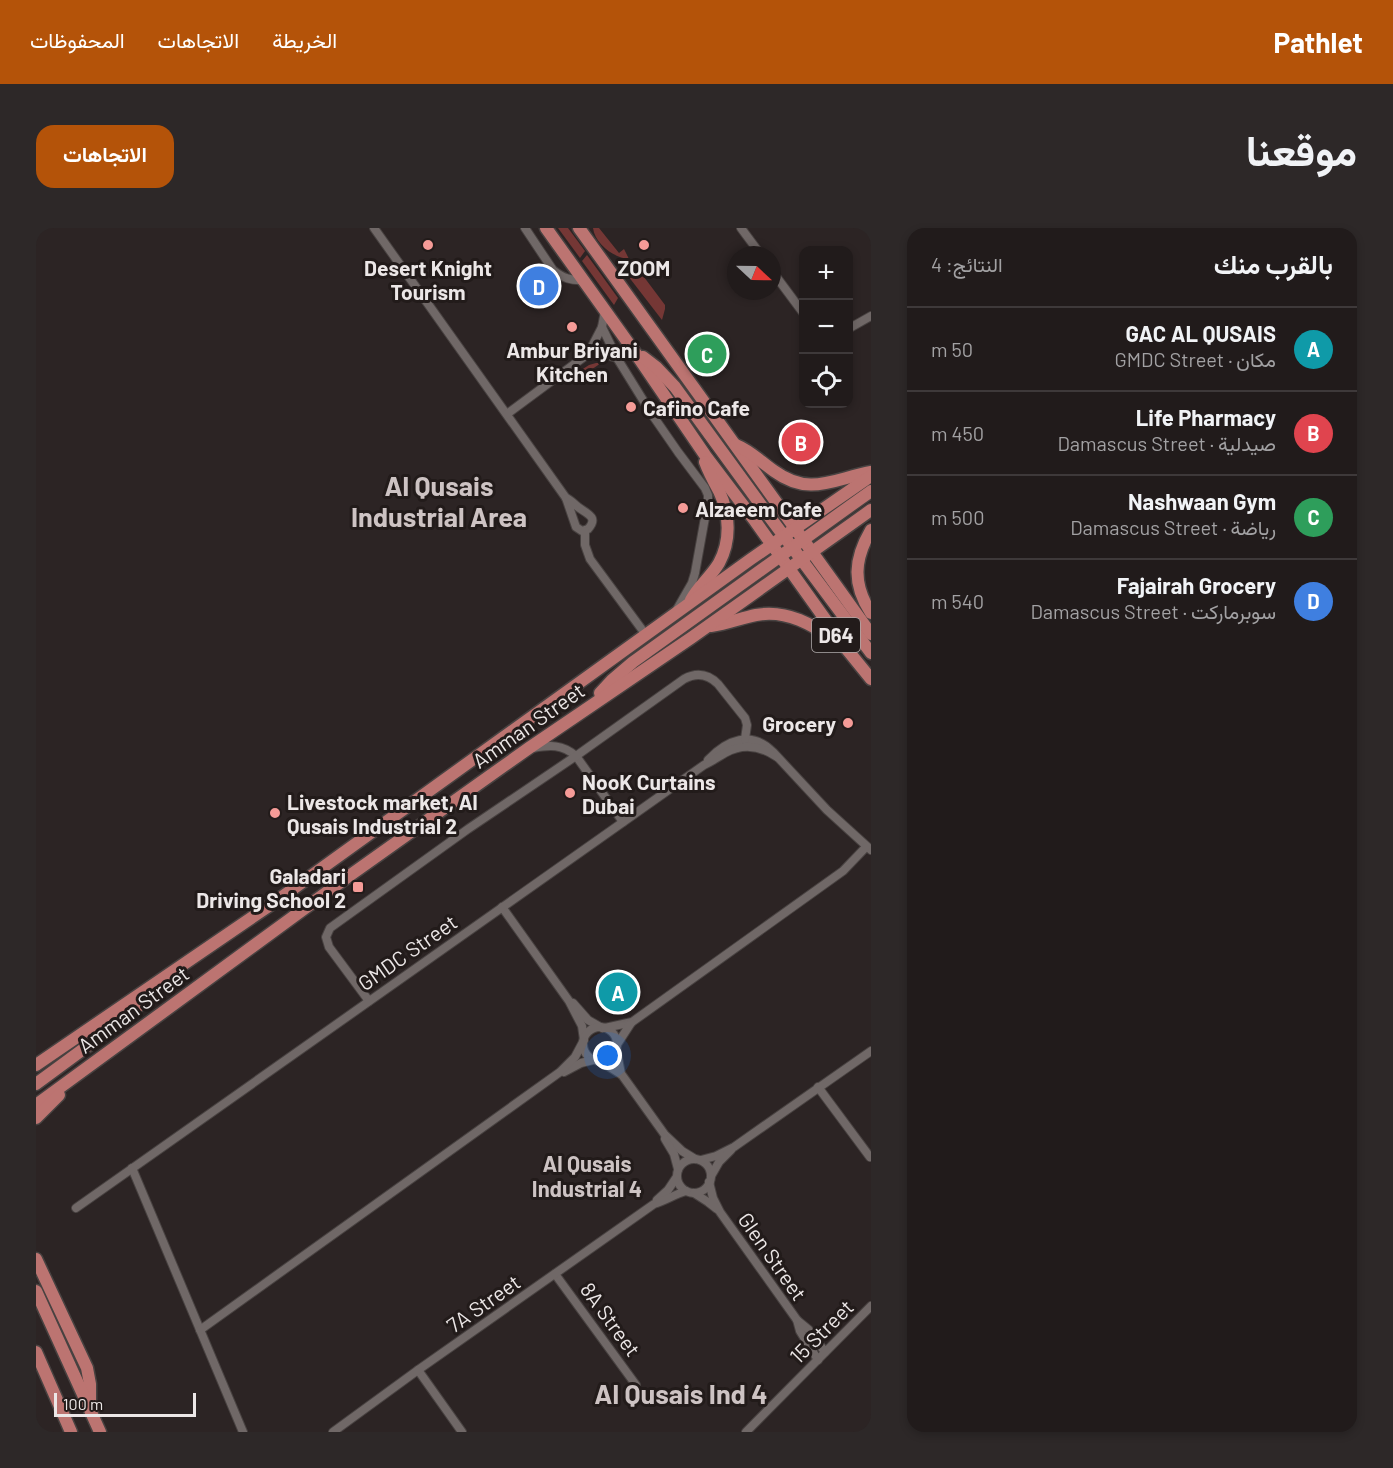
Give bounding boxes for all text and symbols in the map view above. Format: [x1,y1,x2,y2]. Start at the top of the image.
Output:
text: Pathlet [1274,25,1363,59]
text: المحفوظات [30,27,125,52]
text: الاتجاهات [158,27,239,52]
text: الخريطة [272,27,337,52]
text: موقعنا [1246,124,1357,174]
button: الاتجاهات [36,125,174,188]
marker: Desert Knight Tourism [421,238,435,252]
marker: ZOOM [637,238,651,252]
north arrow [727,246,781,300]
map controls [799,246,853,408]
button: + [799,246,853,300]
text: بالقرب منك [1214,248,1333,279]
text: النتائج: 4 [931,252,1003,276]
place label: Desert Knight Tourism [364,255,492,304]
place label: ZOOM [618,255,670,280]
pin: D [520,264,558,308]
button: − [799,300,853,354]
marker: Ambur Briyani Kitchen [565,320,579,334]
text: GAC AL QUSAIS [1125,320,1276,346]
pin: C [688,332,726,376]
place label: Ambur Briyani Kitchen [506,337,638,386]
text: 50 m [931,337,973,361]
text: A [1307,337,1320,361]
text: مكان · GMDC Street [1115,347,1276,371]
button: locate [799,354,853,408]
place label: Cafino Cafe [643,395,750,420]
marker: Cafino Cafe [624,400,638,414]
text: Life Pharmacy [1136,404,1276,430]
pin: B [782,420,820,464]
text: 450 m [931,421,984,445]
text: B [1307,421,1320,445]
text: صيدلية · Damascus Street [1058,431,1276,455]
district label: Al Qusais Industrial Area [351,469,527,532]
text: Nashwaan Gym [1128,488,1276,514]
place label: Alzaeem Cafe [695,496,822,521]
marker: Alzaeem Cafe [676,501,690,515]
text: 500 m [931,505,984,529]
text: C [1307,505,1320,529]
text: رياضة · Damascus Street [1070,515,1276,539]
text: Fajairah Grocery [1117,572,1276,598]
text: 540 m [931,589,984,613]
text: D [1307,589,1320,613]
text: سوبرماركت · Damascus Street [1031,599,1276,623]
road number: D64 [812,618,860,652]
street label: Amman Street [467,677,589,773]
place label: Grocery [762,711,836,736]
marker: Grocery [841,716,855,730]
place label: NooK Curtains Dubai [582,769,716,818]
marker: NooK Curtains Dubai [563,786,577,800]
place label: Livestock market, Al Qusais Industrial 2 [287,789,478,838]
marker: Livestock market, Al Qusais Industrial 2 [268,806,282,820]
place label: Galadari Driving School 2 [196,863,346,912]
marker: Galadari Driving School 2 [351,880,365,894]
street label: GMDC Street [353,909,461,995]
street label: Amman Street [73,960,193,1058]
pin: A [598,970,638,1014]
your location [593,1041,622,1070]
district label: Al Qusais Industrial 4 [532,1150,642,1201]
street label: Glen Street [734,1207,812,1305]
street label: 7A Street [441,1269,525,1337]
street label: 8A Street [576,1277,646,1361]
street label: 15 Street [784,1294,858,1368]
district label: Al Qusais Ind 4 [594,1377,768,1409]
scale bar [54,1390,196,1418]
text: 100 m [63,1394,103,1413]

